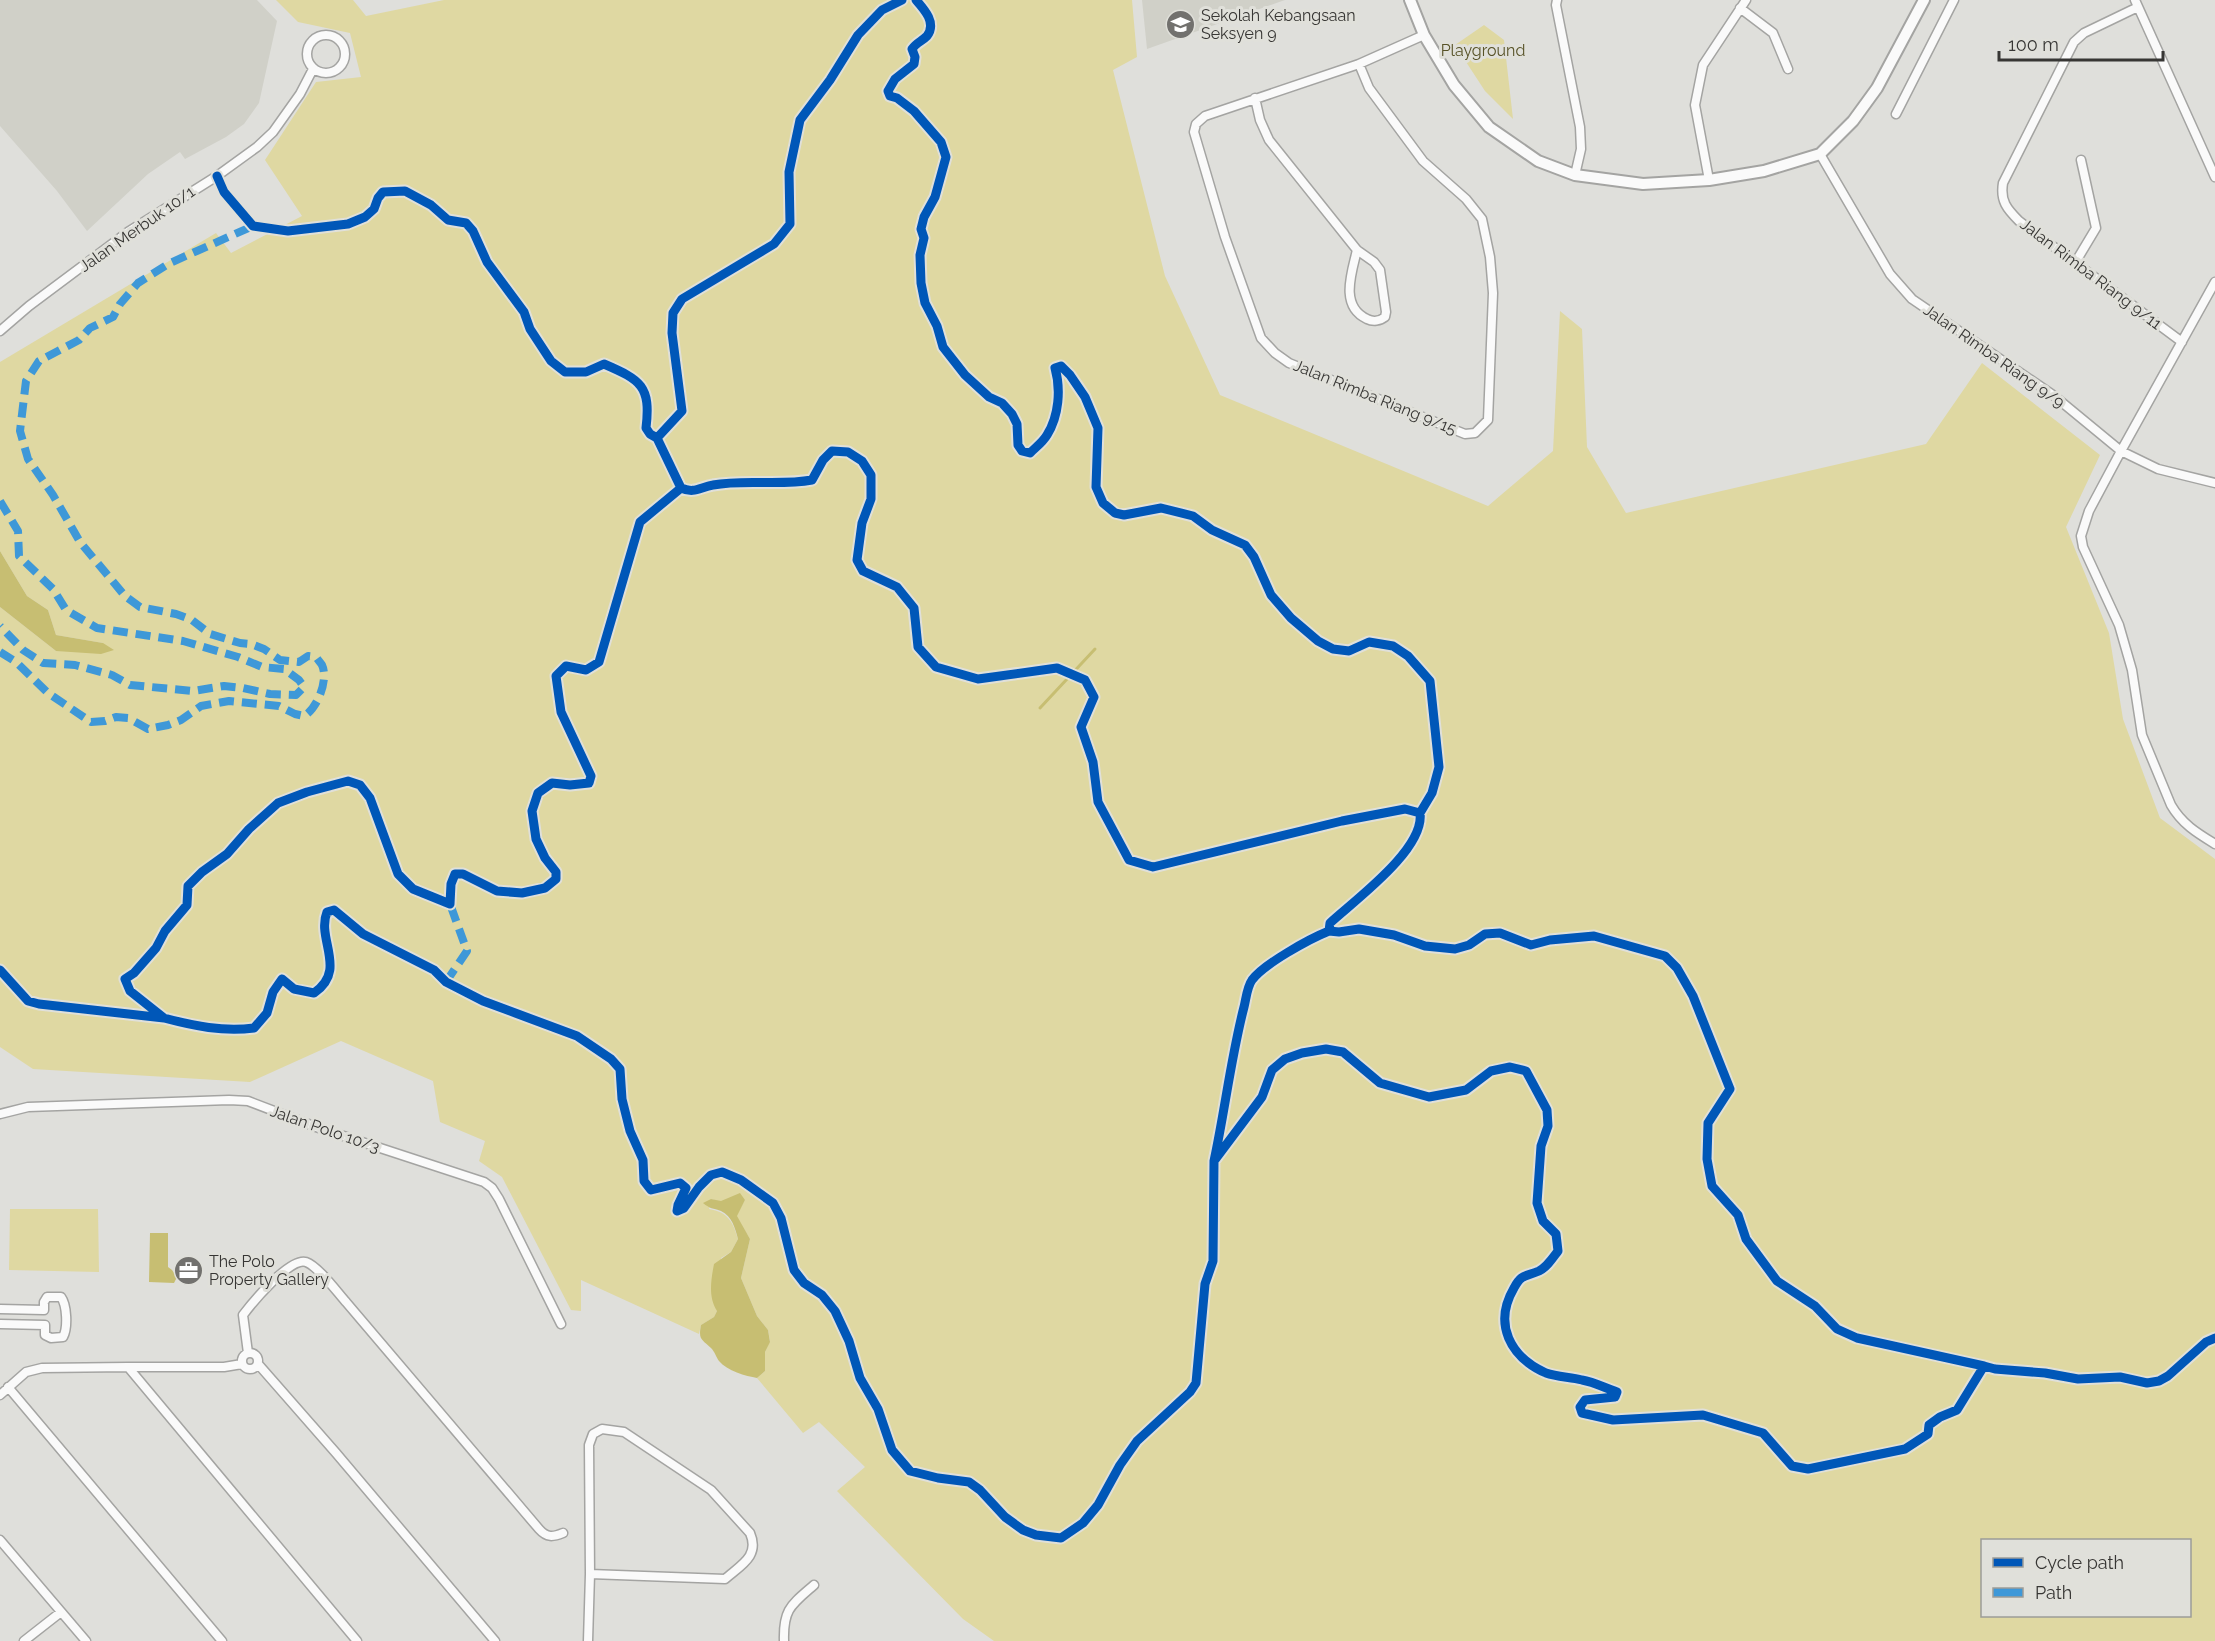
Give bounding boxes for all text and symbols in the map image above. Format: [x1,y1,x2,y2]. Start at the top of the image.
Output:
place label: Sekolah Kebangsaan Seksyen 9 [1201,6,1356,43]
school or university icon: Sekolah Kebangsaan Seksyen 9 [1164,8,1196,40]
scale bar [1999,24,2162,62]
text: 100 m [2008,34,2059,55]
park label: Playground [1441,41,1525,60]
street label: Jalan Merbuk 10/1 [76,182,198,276]
street label: Jalan Rimba Riang 9/11 [2016,215,2166,334]
street label: Jalan Rimba Riang 9/9 [1920,300,2068,412]
street label: Jalan Rimba Riang 9/15 [1291,356,1460,439]
street label: Jalan Polo 10/3 [268,1101,382,1157]
place label: The Polo Property Gallery [209,1252,329,1289]
office icon: The Polo Property Gallery [172,1254,204,1286]
legend [1981,1539,2191,1617]
text: Cycle path [2035,1552,2124,1573]
text: Path [2035,1582,2072,1603]

